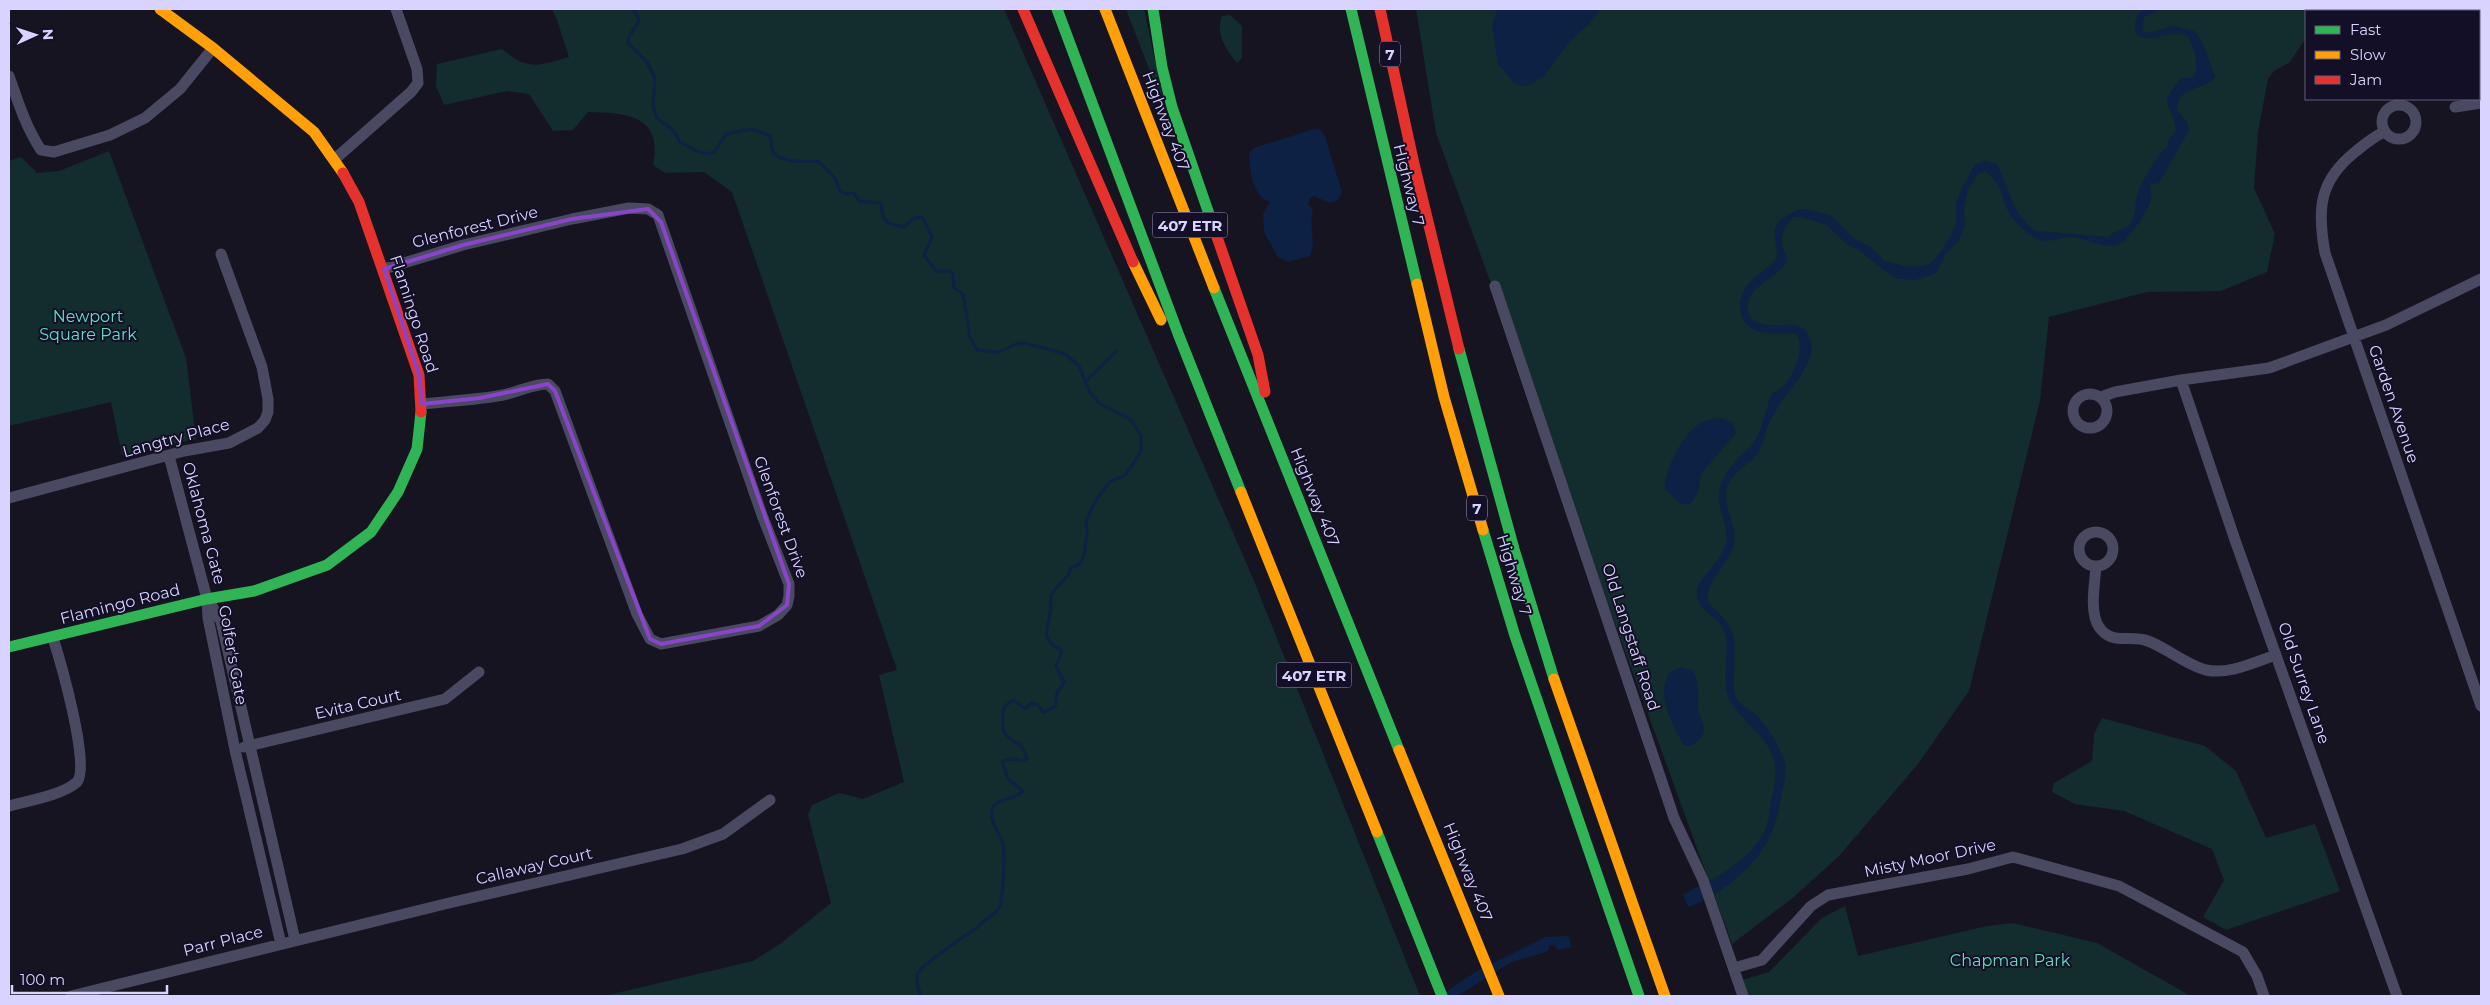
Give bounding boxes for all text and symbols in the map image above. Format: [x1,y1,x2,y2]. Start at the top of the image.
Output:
north arrow [10,10,60,60]
legend [2305,10,2480,100]
text: Fast [2350,20,2381,39]
text: N [39,28,57,40]
road number: 7 [1380,42,1400,66]
text: Slow [2350,45,2386,64]
street label: Highway 407 [1138,69,1194,173]
text: Jam [2349,70,2382,89]
street label: Highway 7 [1390,142,1428,228]
street label: Glenforest Drive [410,202,540,252]
road number: 407 ETR [1152,212,1228,238]
street label: Flamingo Road [386,253,442,375]
park label: Newport Square Park [39,307,137,344]
street label: Garden Avenue [2365,342,2423,466]
street label: Langtry Place [120,415,232,461]
street label: Highway 407 [1286,445,1344,549]
street label: Glenforest Drive [750,453,812,581]
street label: Oklahoma Gate [179,460,229,586]
road number: 7 [1467,496,1487,520]
street label: Highway 7 [1493,532,1535,618]
street label: Old Langstaff Road [1598,561,1664,713]
street label: Flamingo Road [58,580,182,628]
street label: Golfer's Gate [215,604,251,706]
street label: Old Surrey Lane [2274,620,2334,746]
road number: 407 ETR [1276,662,1352,688]
street label: Evita Court [313,685,404,723]
street label: Highway 407 [1439,820,1497,924]
street label: Misty Moor Drive [1862,835,1998,881]
street label: Callaway Court [474,843,595,889]
street label: Parr Place [181,922,265,960]
park label: Chapman Park [1950,951,2071,970]
scale bar [12,962,168,994]
text: 100 m [20,970,65,989]

